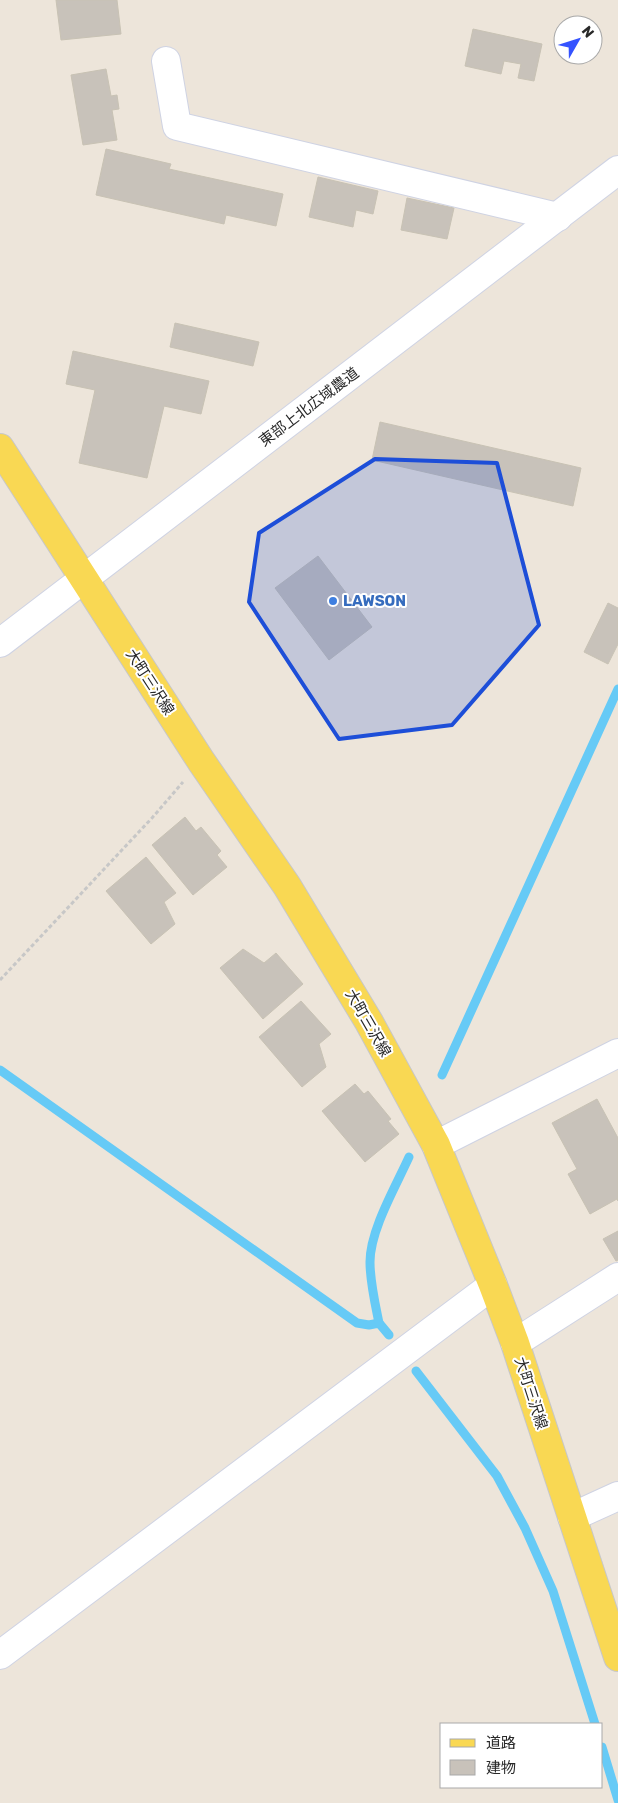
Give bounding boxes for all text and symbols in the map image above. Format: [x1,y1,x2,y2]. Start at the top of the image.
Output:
north arrow [553,15,603,65]
text: N [578,23,597,41]
street label: 東部上北広域農道 [256,364,362,450]
place label: LAWSON [343,592,406,610]
marker: LAWSON [327,595,339,607]
street label: 大町三沢線 [122,646,178,718]
street label: 大町三沢線 [341,986,395,1060]
street label: 大町三沢線 [511,1355,551,1431]
legend [440,1723,603,1788]
text: 道路 [486,1734,516,1752]
text: 建物 [486,1759,516,1777]

